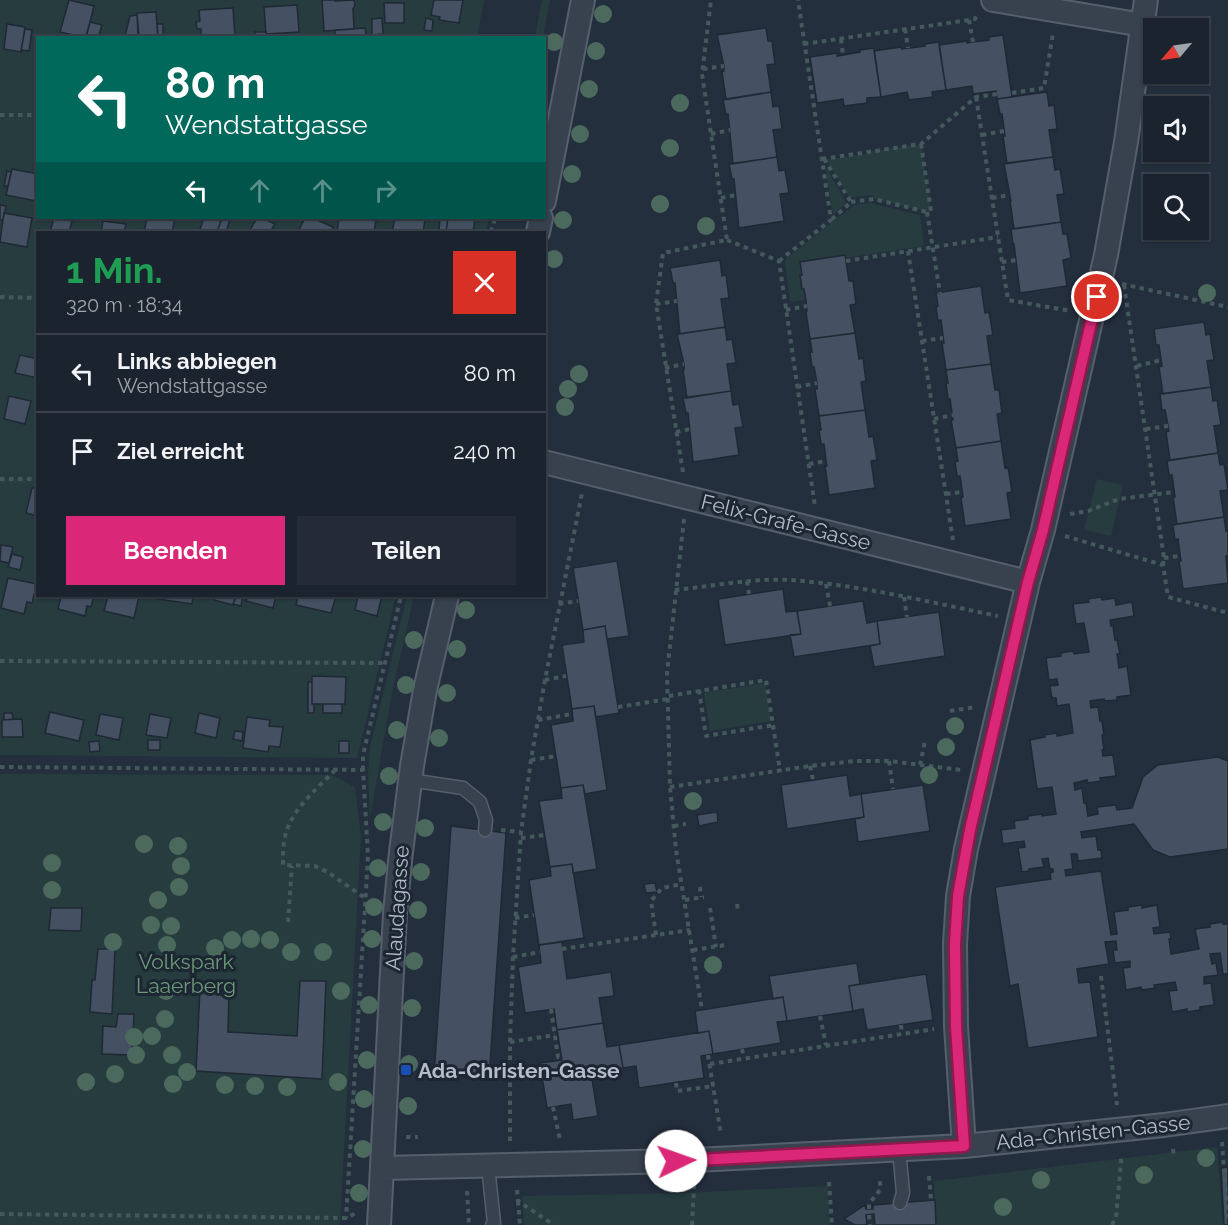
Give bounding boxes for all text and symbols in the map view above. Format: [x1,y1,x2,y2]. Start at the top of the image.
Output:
north arrow [1143,18,1209,84]
map controls [1143,18,1209,240]
text: 80 m [165,59,265,108]
icon: left [66,60,144,138]
button: sound [1143,96,1209,162]
text: Wendstattgasse [165,109,368,140]
icon: left [180,174,213,207]
icon: ahead [243,174,276,207]
icon: ahead [306,174,339,207]
icon: right [369,174,402,207]
button: search [1143,174,1209,240]
text: 1 Min. [66,249,163,291]
button: close [453,251,516,314]
pin [1071,271,1122,322]
icon: arrive [1080,280,1113,313]
text: 320 m · 18:34 [66,293,183,317]
text: Links abbiegen [117,348,277,374]
icon: left [66,357,99,390]
text: 80 m [464,360,516,386]
text: Wendstattgasse [117,374,267,398]
icon: arrive [66,435,99,468]
text: Ziel erreicht [117,438,244,464]
text: 240 m [453,438,516,464]
street label: Felix-Grafe-Gasse [699,489,873,555]
button: Beenden [66,516,285,585]
button: Teilen [297,516,516,585]
street label: Alaudagasse [380,845,414,971]
park label: Volkspark Laaerberg [136,949,236,998]
place label: Ada-Christen-Gasse [418,1058,620,1083]
marker: Ada-Christen-Gasse [399,1063,413,1077]
street label: Ada-Christen-Gasse [995,1109,1191,1155]
position arrow [644,1129,708,1193]

